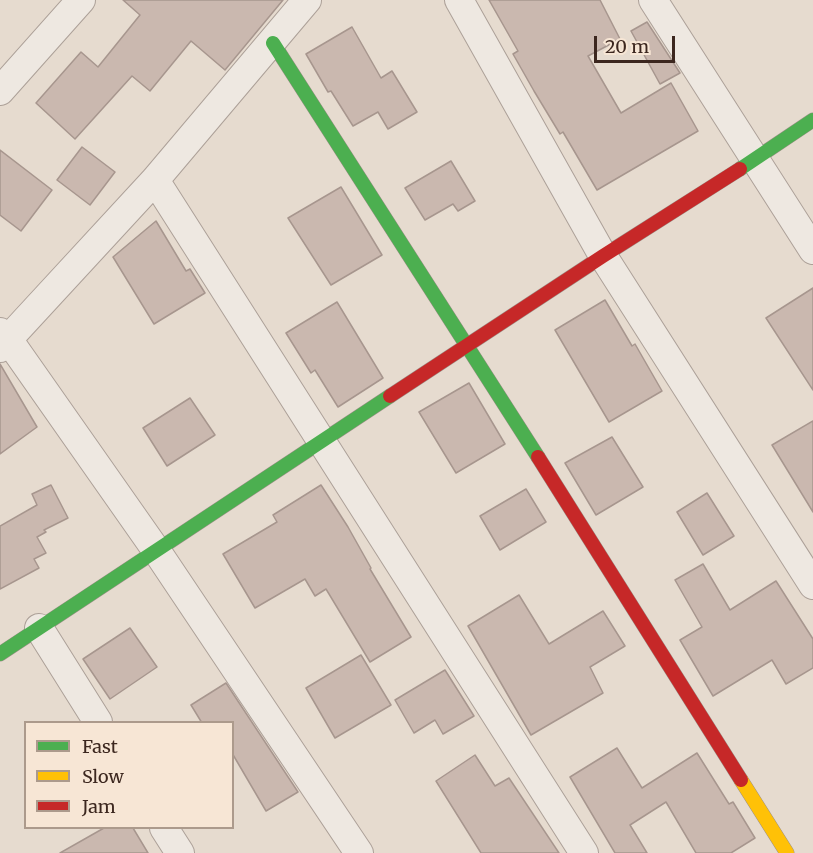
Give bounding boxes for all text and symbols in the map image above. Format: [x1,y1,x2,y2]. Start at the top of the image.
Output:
scale bar [597,24,678,62]
text: 20 m [605,35,649,58]
legend [24,721,234,829]
text: Fast [82,735,118,758]
text: Slow [82,765,124,788]
text: Jam [82,795,116,818]

